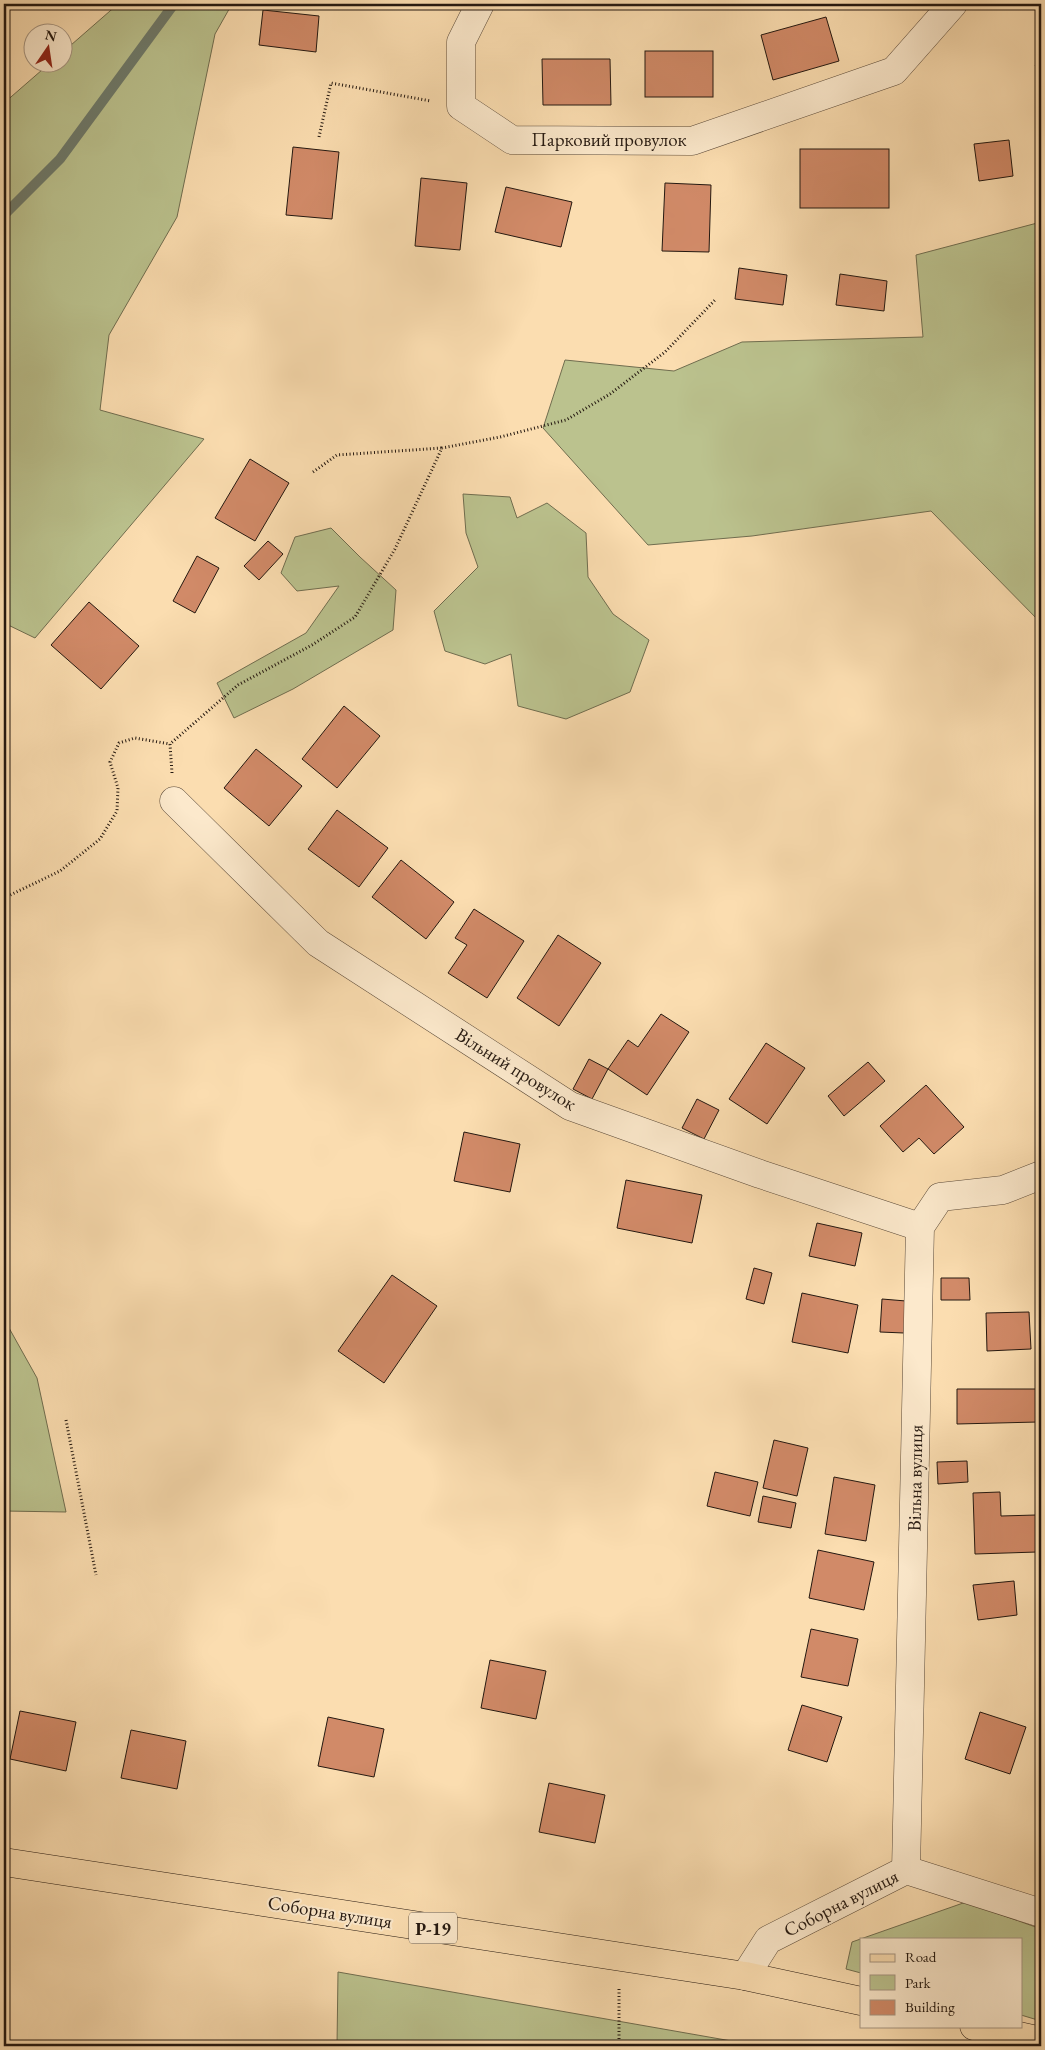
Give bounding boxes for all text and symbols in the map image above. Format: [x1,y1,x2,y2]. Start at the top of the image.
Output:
north arrow [22,22,72,72]
text: N [43,25,59,46]
street label: Парковий провулок [531,127,687,152]
street label: Вільний провулок [451,1022,581,1116]
street label: Вільна вулиця [902,1424,928,1532]
street label: Соборна вулиця [779,1863,903,1943]
street label: Соборна вулиця [266,1890,394,1934]
road number: Р-19 [409,1912,457,1944]
legend [860,1938,1022,2028]
text: Road [905,1947,937,1966]
text: Park [905,1973,932,1992]
text: Building [905,1997,955,2016]

